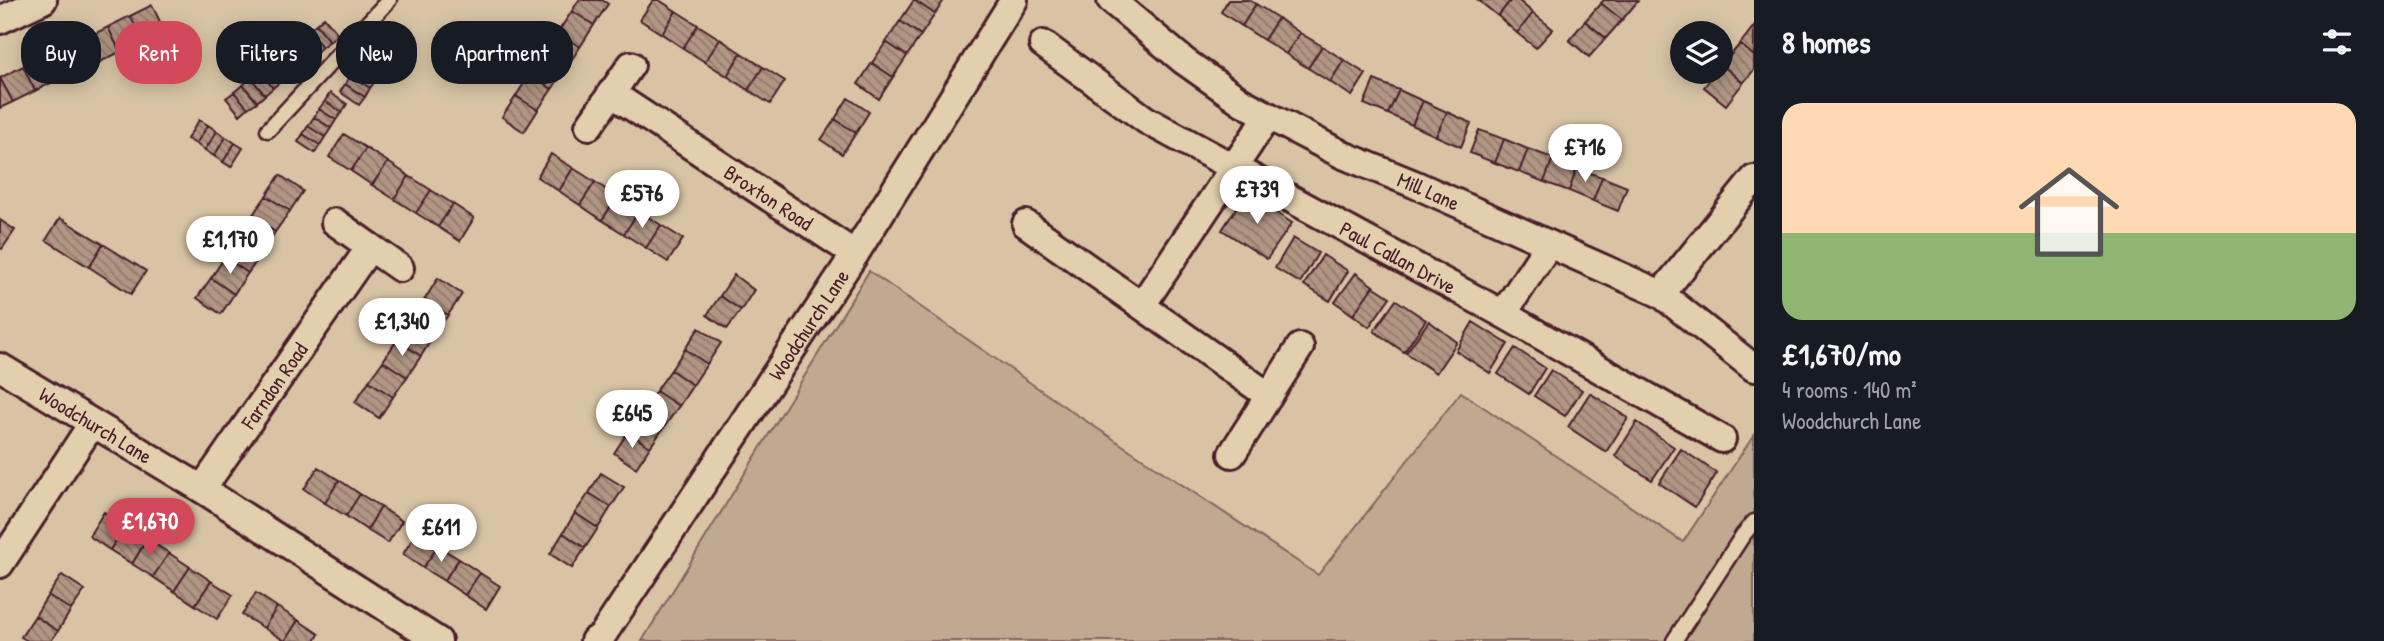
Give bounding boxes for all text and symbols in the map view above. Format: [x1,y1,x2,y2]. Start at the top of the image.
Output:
chip: Buy [21,21,101,84]
chip: Rent [115,21,202,84]
chip: Filters [216,21,322,84]
chip: New [336,21,417,84]
chip: Apartment [431,21,573,84]
map controls [1670,21,1733,84]
button: layers [1670,21,1733,84]
text: 8 homes [1782,22,1870,62]
icon: filters [2318,23,2356,61]
pin: £716 [1544,124,1626,184]
text: £716 [1564,131,1606,162]
icon: home [2006,149,2132,275]
street label: Broxton Road [719,157,819,237]
street label: Mill Lane [1393,164,1464,217]
pin: £739 [1216,166,1298,226]
pin: £576 [601,170,683,230]
text: £739 [1236,173,1278,204]
text: £576 [621,177,663,208]
street label: Paul Callan Drive [1335,214,1461,300]
pin: £1,170 [173,216,287,276]
text: £1,170 [202,223,258,254]
street label: Woodchurch Lane [761,263,856,386]
pin: £1,340 [345,298,459,358]
text: £1,340 [375,305,429,336]
text: £1,670/mo [1782,334,1901,374]
street label: Farndon Road [233,336,314,435]
text: 4 rooms · 140 m² [1782,374,1916,405]
street label: Woodchurch Lane [34,380,158,470]
pin: £645 [591,391,673,450]
text: £645 [612,397,652,428]
text: Woodchurch Lane [1782,405,1921,436]
pin: £1,670 [93,498,207,558]
pin: £611 [400,504,482,564]
text: £1,670 [122,505,178,536]
text: £611 [422,511,460,542]

